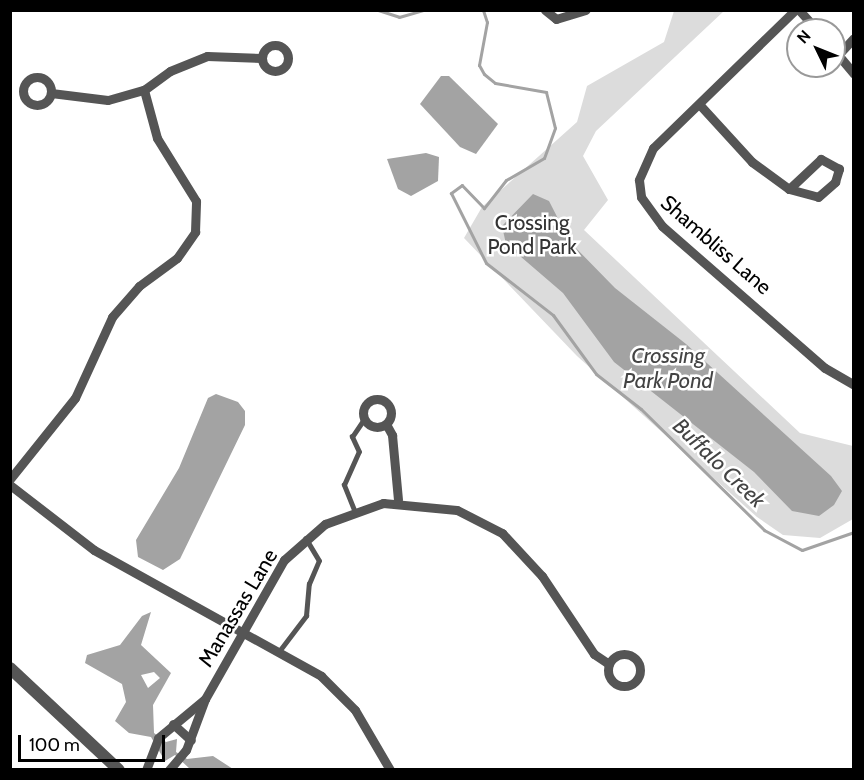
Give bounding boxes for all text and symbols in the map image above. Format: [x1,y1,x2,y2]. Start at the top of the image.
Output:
north arrow [786,18,846,78]
text: N [793,26,815,47]
street label: Shambliss Lane [656,190,776,300]
park label: Crossing Pond Park [487,210,577,260]
water label: Crossing Park Pond [623,342,713,394]
water label: Buffalo Creek [668,413,770,513]
street label: Manassas Lane [193,545,283,671]
scale bar [21,723,168,761]
text: 100 m [29,734,80,756]

